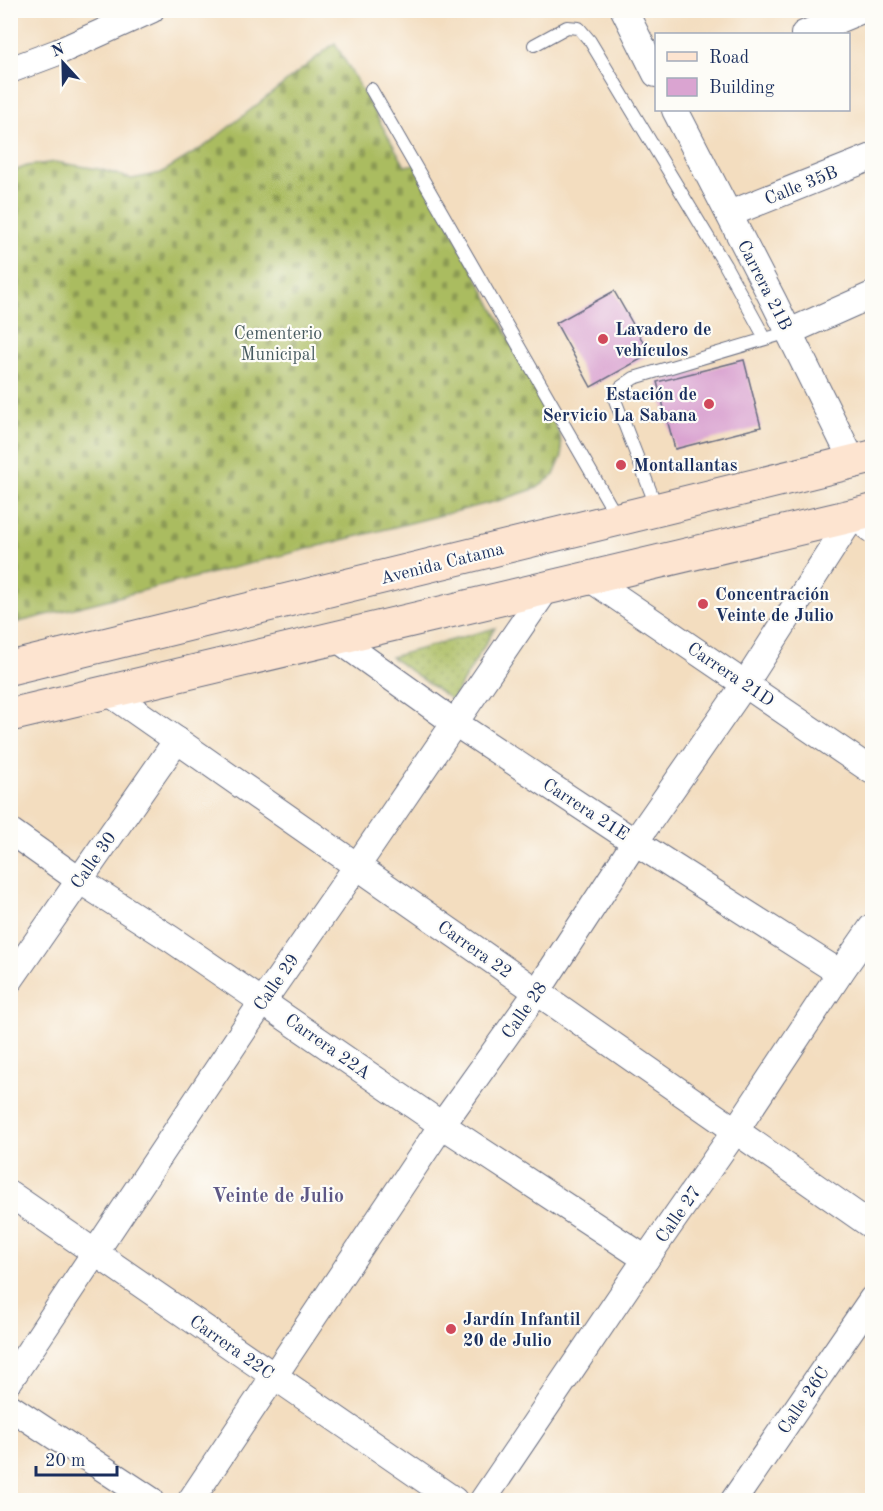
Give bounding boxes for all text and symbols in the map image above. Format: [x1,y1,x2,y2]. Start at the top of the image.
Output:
north arrow [33,33,93,93]
legend [655,33,850,111]
text: N [49,41,68,61]
text: Road [709,49,749,67]
text: Building [709,79,775,97]
street label: Calle 35B [762,163,841,209]
street label: Carrera 21B [734,237,795,333]
place label: Lavadero de vehículos [615,321,712,360]
park label: Cementerio Municipal [234,325,322,364]
marker: Lavadero de vehículos [596,332,610,346]
place label: Estación de Servicio La Sabana [542,386,697,425]
marker: Estación de Servicio La Sabana [702,397,716,411]
place label: Montallantas [633,457,738,475]
marker: Montallantas [614,458,628,472]
street label: Avenida Catama [379,540,506,588]
place label: Concentración Veinte de Julio [715,586,834,625]
marker: Concentración Veinte de Julio [696,597,710,611]
street label: Carrera 21D [684,639,777,710]
street label: Carrera 21E [539,775,632,844]
street label: Calle 30 [68,829,120,892]
street label: Carrera 22 [434,918,515,982]
street label: Calle 29 [251,951,303,1014]
street label: Calle 28 [499,979,551,1042]
street label: Carrera 22A [281,1011,374,1083]
street label: Calle 27 [653,1183,705,1246]
district label: Veinte de Julio [212,1187,344,1207]
place label: Jardín Infantil 20 de Julio [463,1311,581,1350]
street label: Carrera 22C [186,1312,277,1383]
marker: Jardín Infantil 20 de Julio [444,1322,458,1336]
street label: Calle 26C [775,1364,833,1437]
scale bar [36,1439,117,1477]
text: 20 m [45,1452,85,1470]

